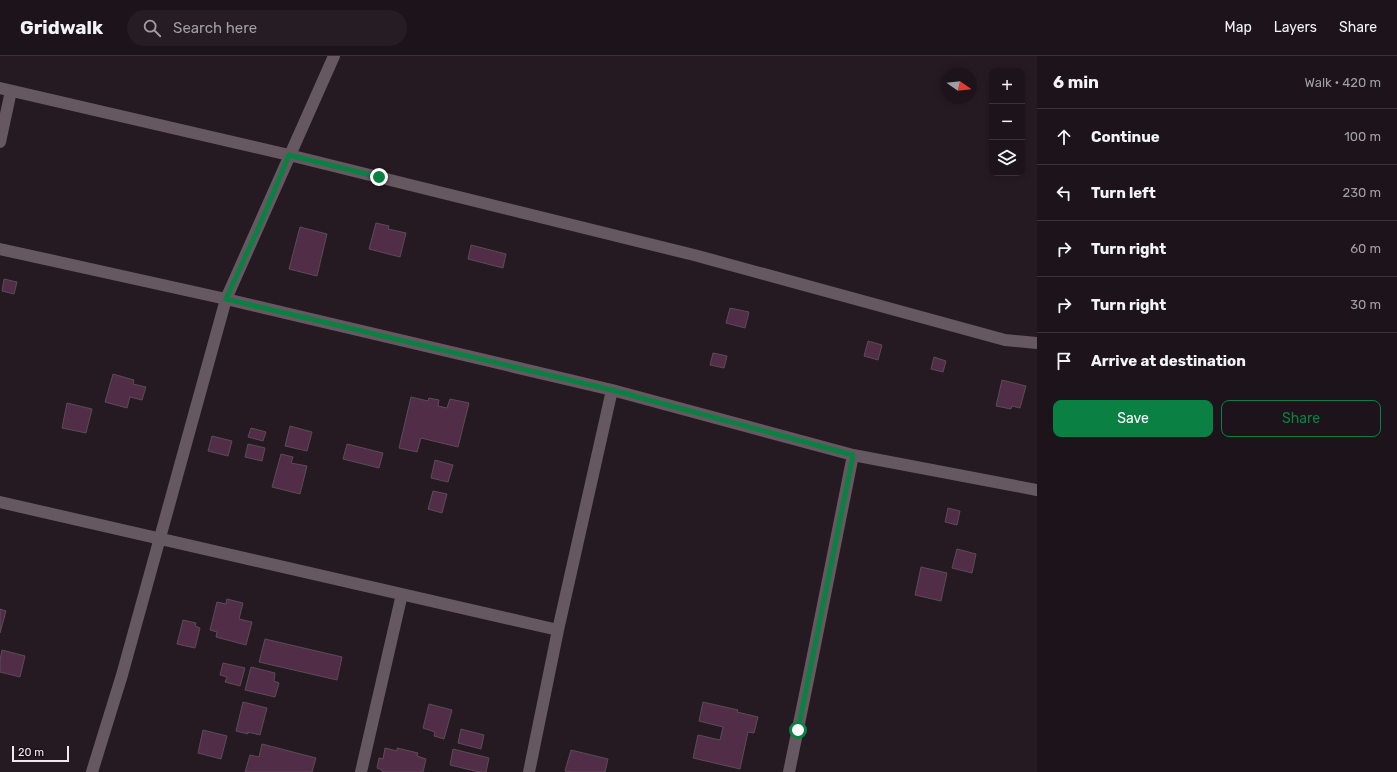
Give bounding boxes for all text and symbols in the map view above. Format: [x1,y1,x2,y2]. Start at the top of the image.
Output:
search box [127,10,407,46]
text: Gridwalk [20,16,103,39]
icon: search [141,17,163,39]
text: Search here [173,19,257,37]
text: Map [1225,19,1252,36]
text: Layers [1274,19,1317,36]
text: Share [1339,19,1377,36]
north arrow [941,68,977,104]
map controls [989,68,1025,176]
button: + [989,68,1025,104]
text: 6 min [1053,72,1099,92]
text: Walk · 420 m [1305,75,1381,90]
button: − [989,104,1025,140]
icon: ahead [1053,126,1075,148]
text: Continue [1091,128,1160,146]
text: 100 m [1344,129,1381,144]
button: layers [989,140,1025,176]
route end [370,168,388,186]
icon: left [1053,182,1075,204]
text: Turn left [1091,184,1156,202]
text: 230 m [1343,185,1381,200]
icon: right [1053,238,1075,260]
text: Turn right [1091,240,1166,258]
text: 60 m [1350,241,1381,256]
icon: right [1053,294,1075,316]
text: Turn right [1091,296,1166,314]
text: 30 m [1350,297,1381,312]
icon: arrive [1053,350,1075,372]
text: Arrive at destination [1091,352,1246,370]
button: Save [1053,400,1213,437]
button: Share [1221,400,1381,437]
route start [789,721,807,739]
scale bar [12,744,69,763]
text: 20 m [18,746,44,759]

